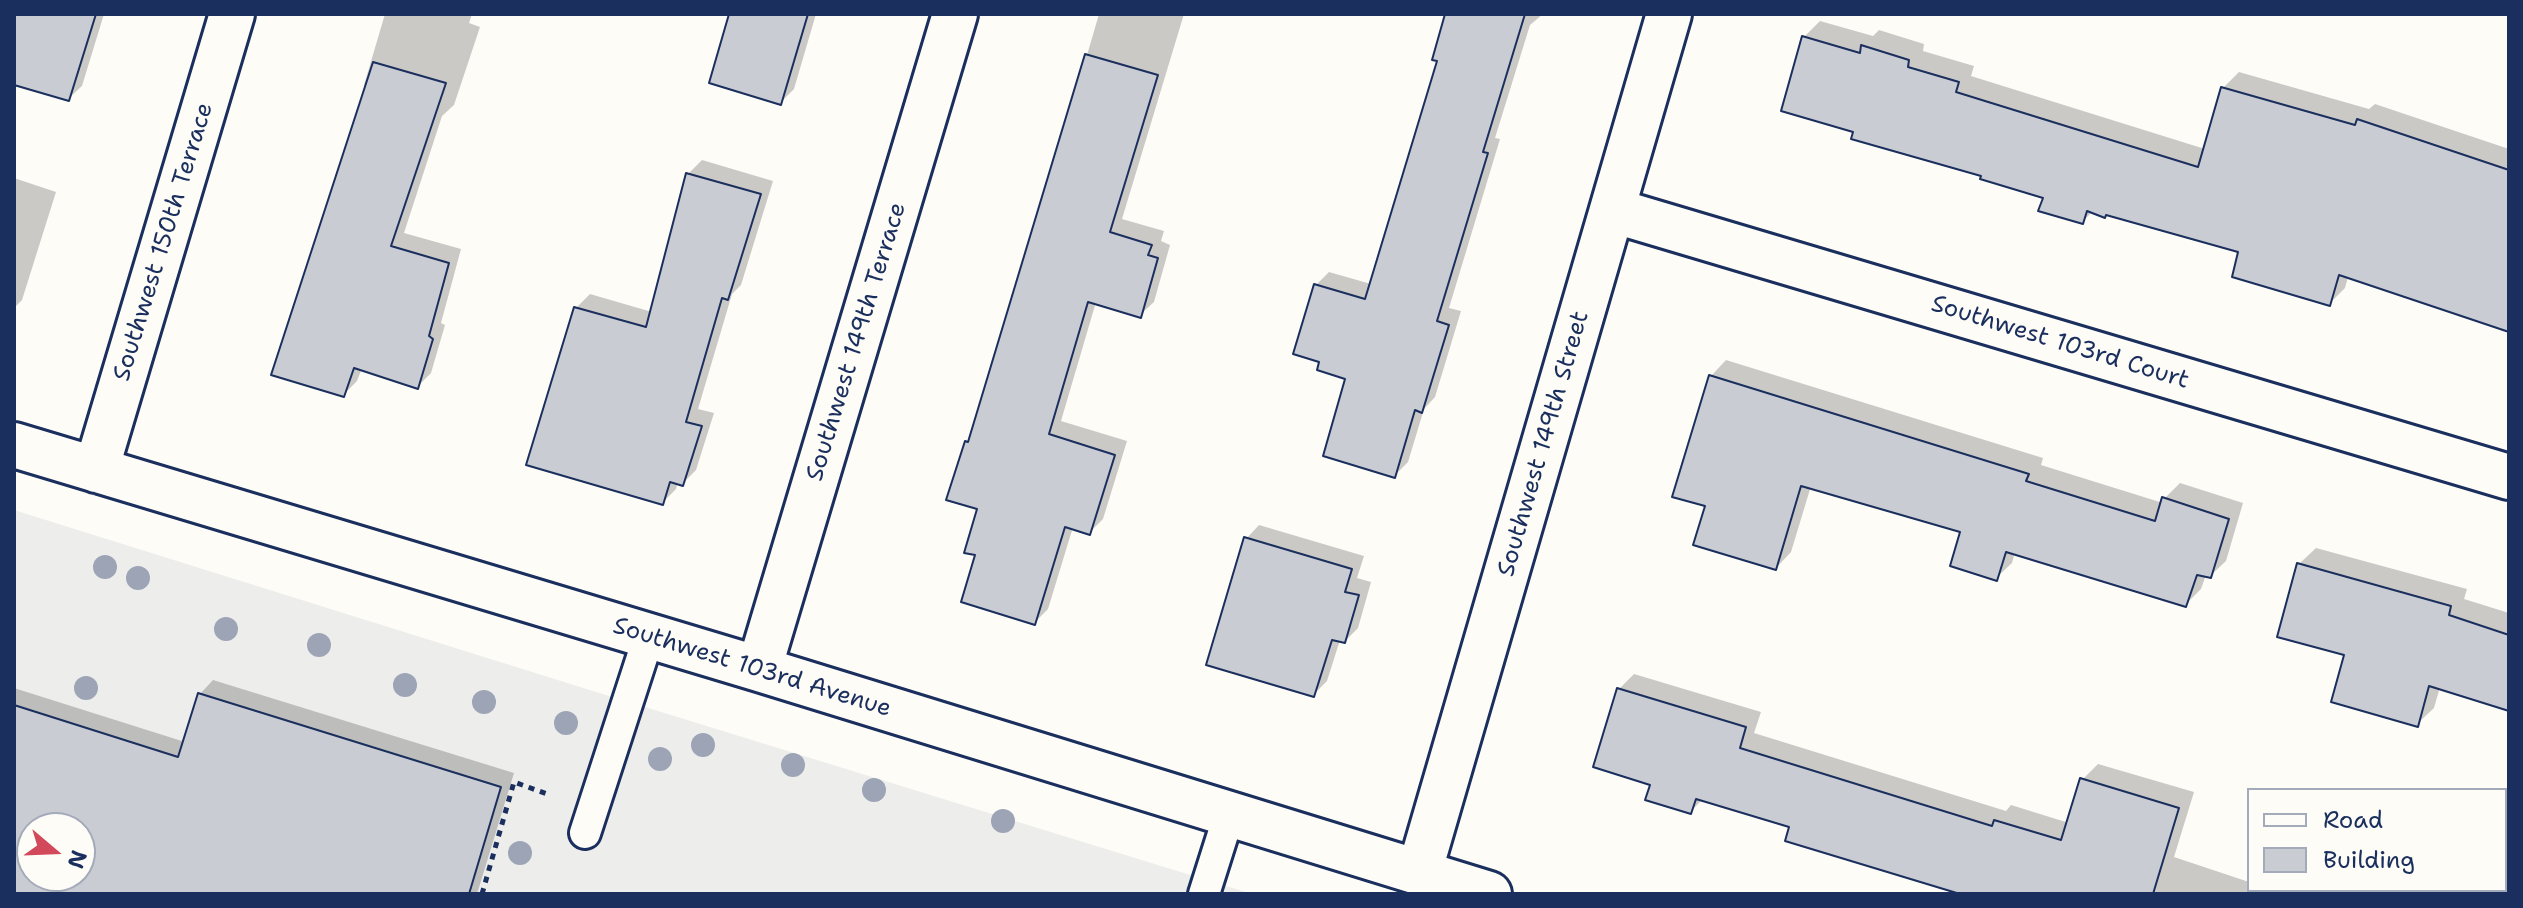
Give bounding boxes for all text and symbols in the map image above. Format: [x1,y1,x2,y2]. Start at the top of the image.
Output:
street label: Southwest 150th Terrace [108,99,220,385]
street label: Southwest 149th Terrace [801,199,913,485]
street label: Southwest 103rd Court [1928,290,2192,396]
street label: Southwest 149th Street [1492,308,1596,580]
street label: Southwest 103rd Avenue [609,612,895,724]
legend [2247,788,2507,892]
text: Road [2323,804,2383,836]
north arrow [16,812,96,892]
text: Building [2323,844,2415,876]
text: N [61,846,94,872]

